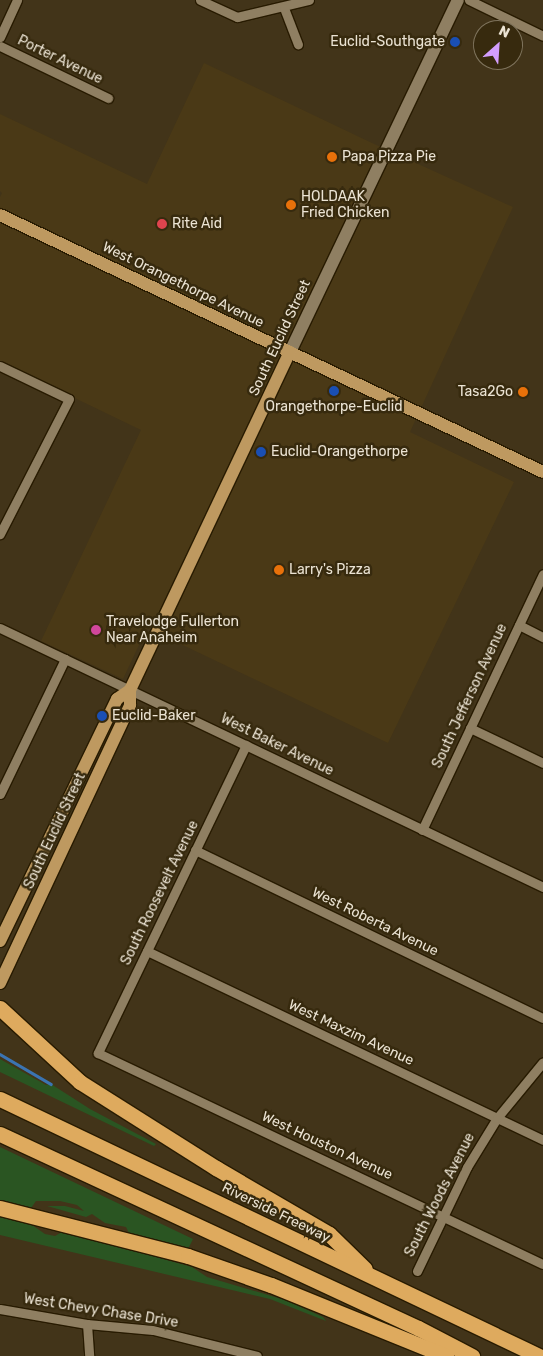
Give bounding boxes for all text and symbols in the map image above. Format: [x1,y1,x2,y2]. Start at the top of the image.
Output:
north arrow [473,20,523,70]
text: N [496,22,513,42]
street label: Porter Avenue [14,32,106,88]
place label: Euclid-Southgate [330,34,445,50]
marker: Euclid-Southgate [449,36,461,48]
place label: Papa Pizza Pie [342,149,436,165]
marker: Papa Pizza Pie [326,151,338,163]
place label: HOLDAAK Fried Chicken [301,189,389,222]
marker: HOLDAAK Fried Chicken [285,199,297,211]
place label: Rite Aid [172,216,222,232]
marker: Rite Aid [156,218,168,230]
street label: West Orangethorpe Avenue [99,238,267,332]
street label: South Euclid Street [246,277,314,399]
place label: Tasa2Go [458,384,513,400]
marker: Orangethorpe-Euclid [328,385,340,397]
marker: Tasa2Go [517,386,529,398]
place label: Orangethorpe-Euclid [266,399,402,415]
place label: Euclid-Orangethorpe [271,444,408,460]
marker: Euclid-Orangethorpe [255,446,267,458]
place label: Larry's Pizza [289,562,371,578]
marker: Larry's Pizza [273,564,285,576]
place label: Travelodge Fullerton Near Anaheim [106,614,239,646]
street label: South Jefferson Avenue [429,621,511,771]
marker: Travelodge Fullerton Near Anaheim [90,624,102,636]
place label: Euclid-Baker [112,708,195,724]
marker: Euclid-Baker [96,710,108,722]
street label: West Baker Avenue [217,710,337,780]
street label: South Euclid Street [21,770,89,892]
street label: South Roosevelt Avenue [118,818,202,968]
street label: West Roberta Avenue [309,884,441,960]
street label: West Maxzim Avenue [286,997,416,1069]
street label: West Houston Avenue [259,1108,395,1184]
street label: South Woods Avenue [401,1130,479,1260]
street label: Riverside Freeway [219,1180,333,1246]
street label: West Chevy Chase Drive [22,1290,180,1332]

